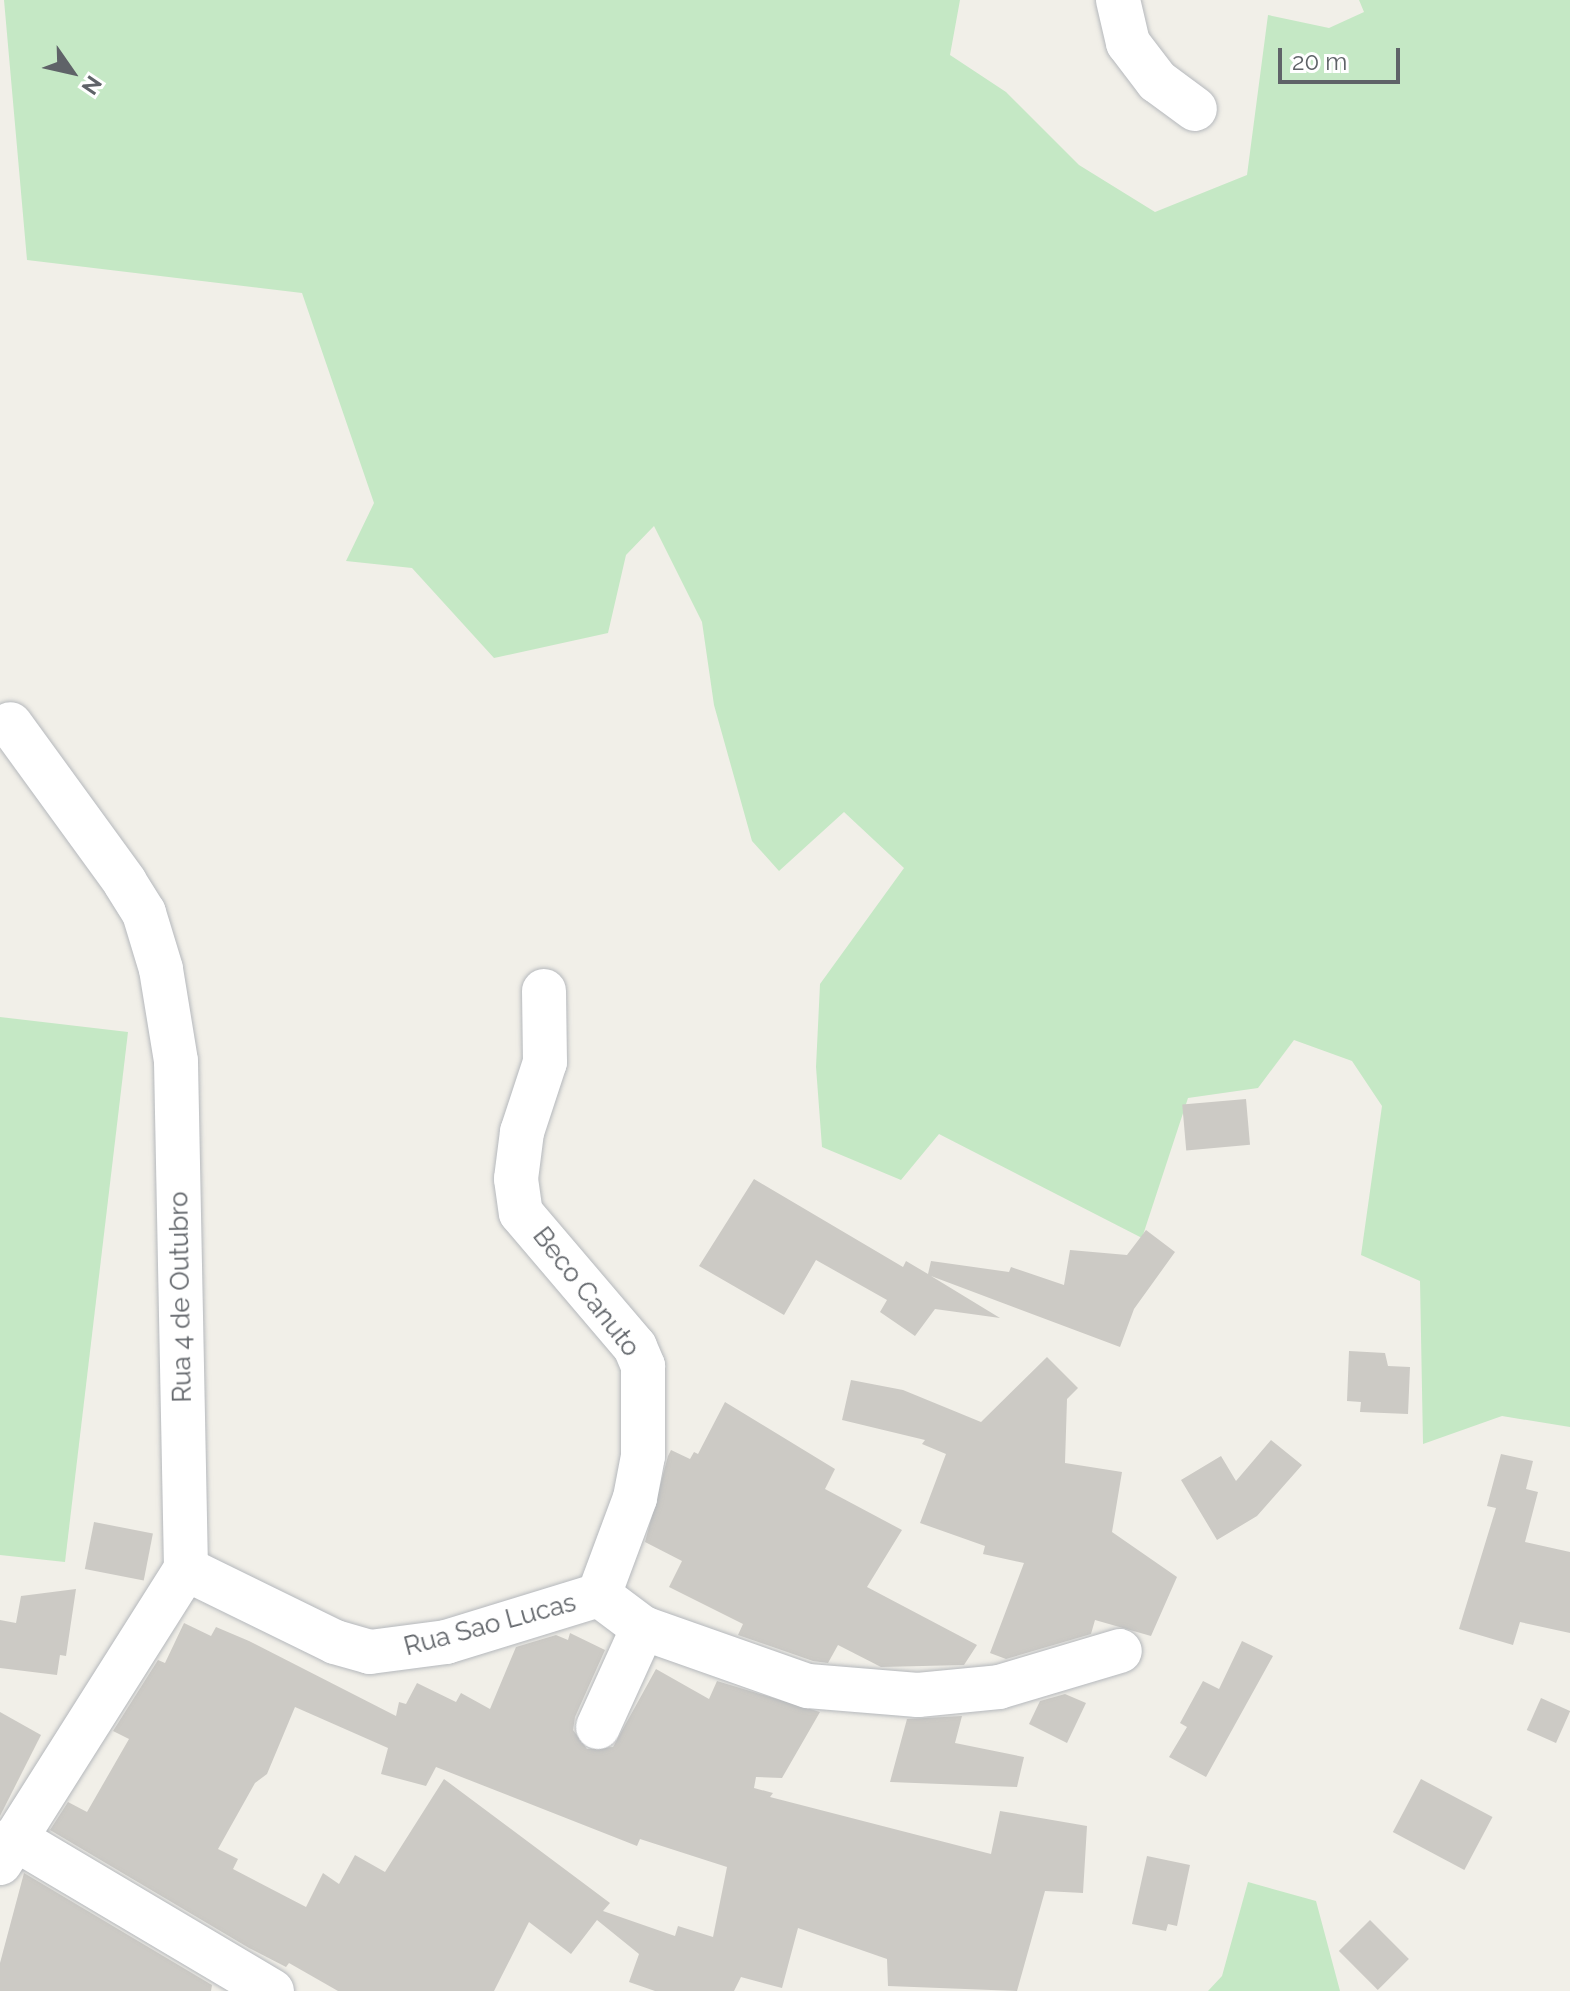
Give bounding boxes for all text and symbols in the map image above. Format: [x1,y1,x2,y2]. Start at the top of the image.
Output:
north arrow [32,32,112,112]
scale bar [1282,32,1404,82]
text: 20 m [1292,47,1347,76]
text: N [76,71,107,100]
street label: Rua 4 de Outubro [164,1191,198,1403]
street label: Beco Canuto [526,1221,646,1363]
street label: Rua Sao Lucas [401,1587,579,1663]

